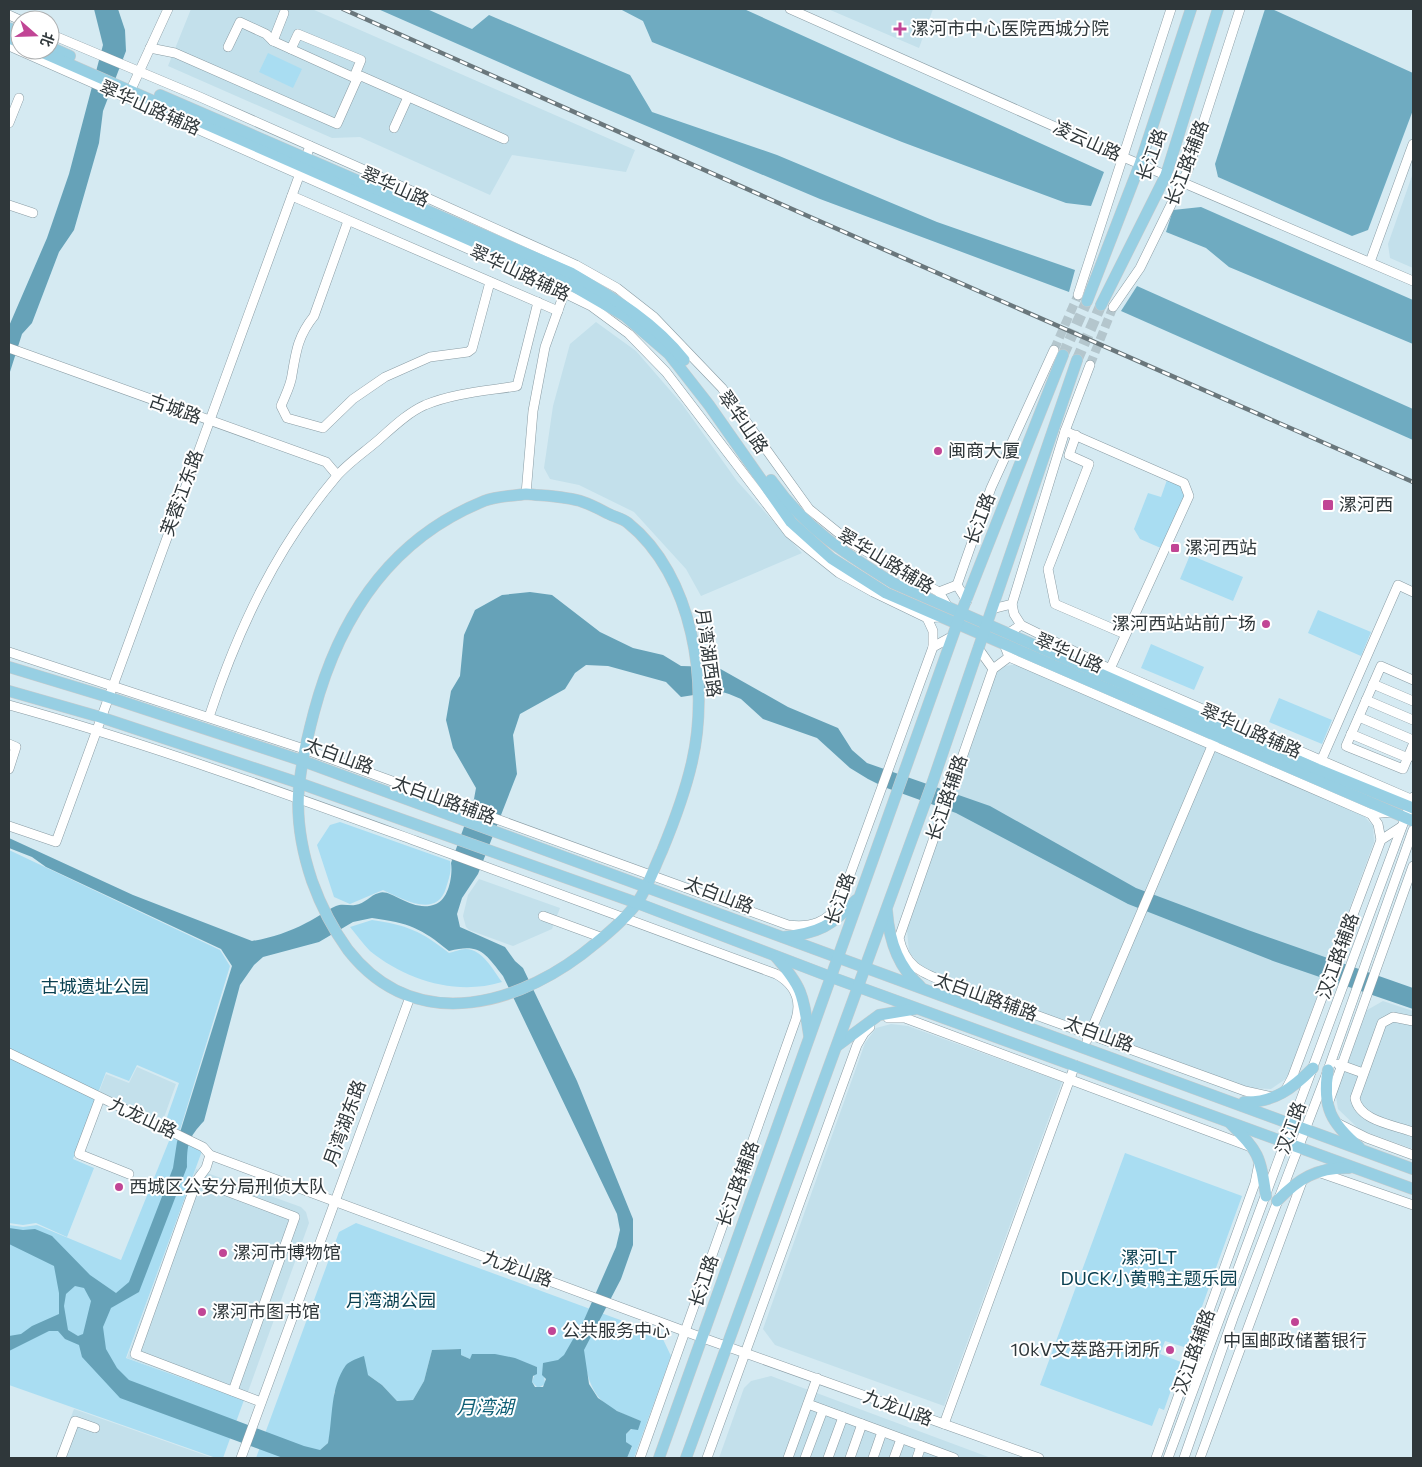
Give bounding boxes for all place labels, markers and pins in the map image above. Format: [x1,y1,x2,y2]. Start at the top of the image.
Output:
place label: 漯河市中心医院西城分院 [911,17,1109,39]
marker: 漯河市中心医院西城分院 [893,22,907,36]
place label: 闽商大厦 [948,439,1020,461]
marker: 闽商大厦 [932,445,944,457]
place label: 漯河西 [1339,493,1393,515]
marker: 漯河西 [1321,498,1335,512]
place label: 漯河西站 [1185,536,1257,558]
marker: 漯河西站 [1169,542,1181,554]
place label: 漯河西站站前广场 [1112,612,1256,634]
marker: 漯河西站站前广场 [1260,618,1272,630]
place label: 西城区公安分局刑侦大队 [129,1175,327,1197]
marker: 西城区公安分局刑侦大队 [113,1181,125,1193]
place label: 漯河市博物馆 [233,1241,341,1263]
marker: 漯河市博物馆 [217,1247,229,1259]
place label: 漯河市图书馆 [212,1300,320,1322]
marker: 漯河市图书馆 [196,1306,208,1318]
marker: 中国邮政储蓄银行 [1289,1316,1301,1328]
place label: 公共服务中心 [562,1319,670,1341]
marker: 公共服务中心 [546,1325,558,1337]
place label: 中国邮政储蓄银行 [1223,1329,1367,1351]
place label: 10kV文萃路开闭所 [1010,1338,1160,1360]
marker: 10kV文萃路开闭所 [1164,1344,1176,1356]

